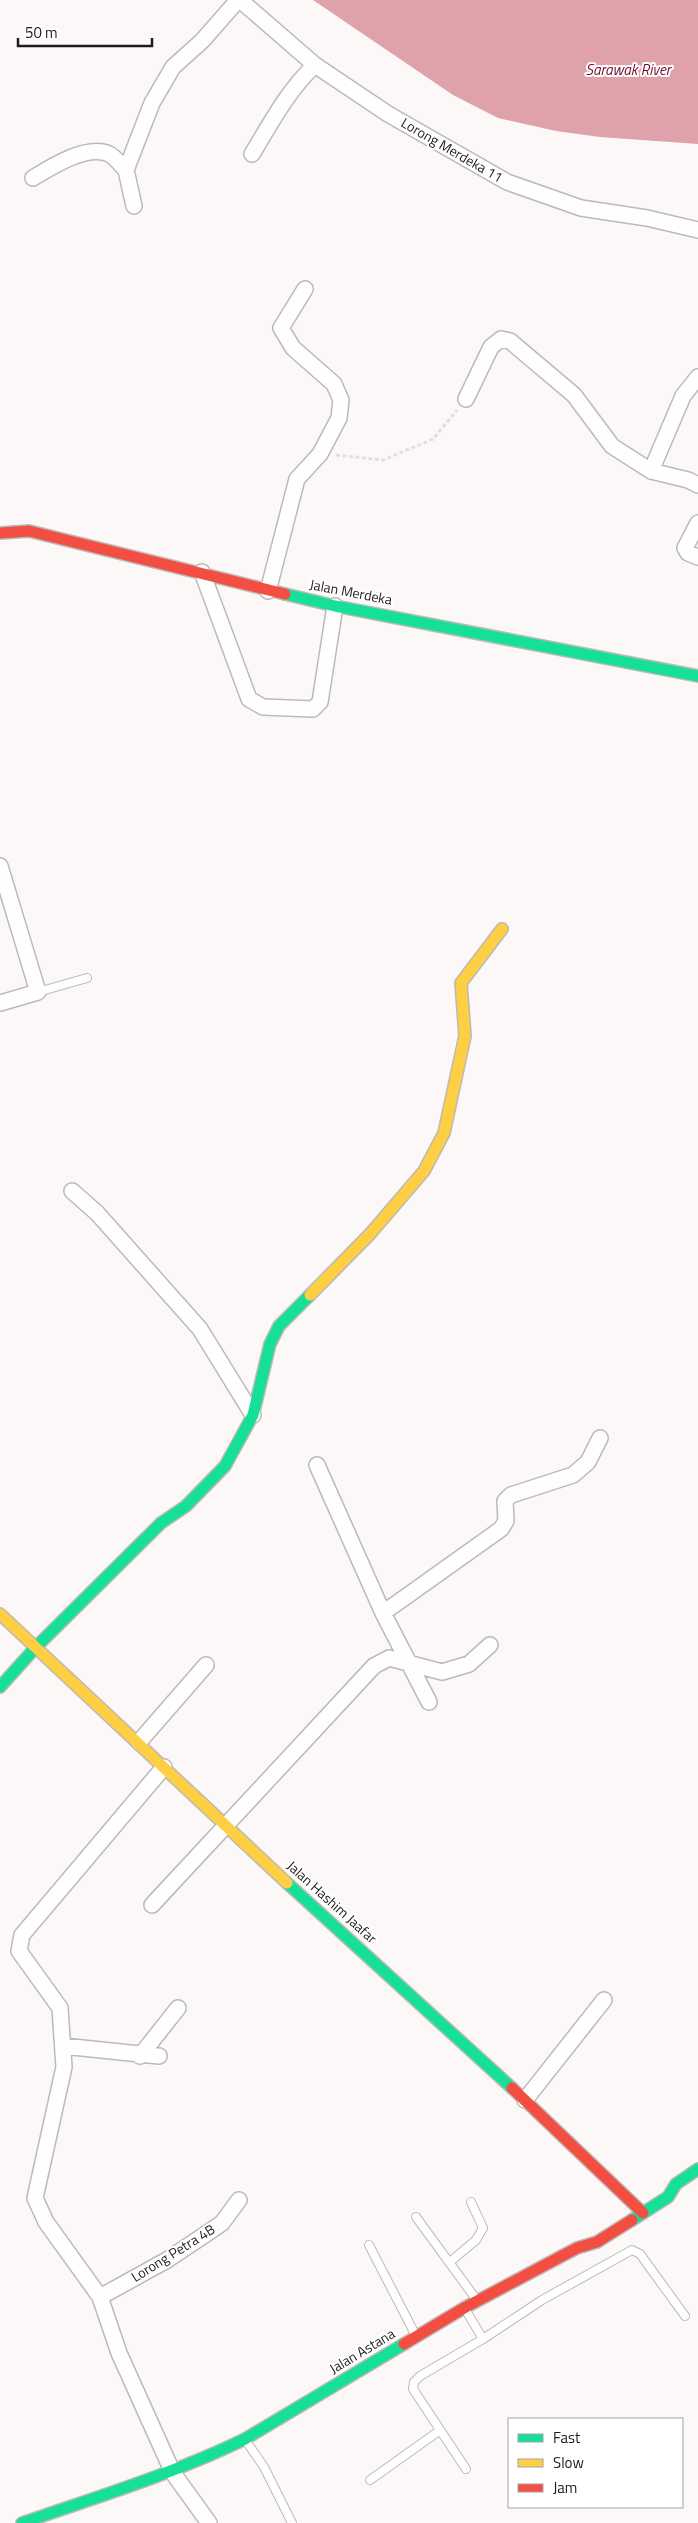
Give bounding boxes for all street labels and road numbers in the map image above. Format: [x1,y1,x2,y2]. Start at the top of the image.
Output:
street label: Lorong Merdeka 11 [398,112,507,187]
street label: Jalan Merdeka [308,573,394,610]
street label: Jalan Hashim Jaafar [283,1855,382,1948]
street label: Lorong Petra 4B [127,2218,219,2287]
street label: Jalan Astana [325,2323,399,2378]

